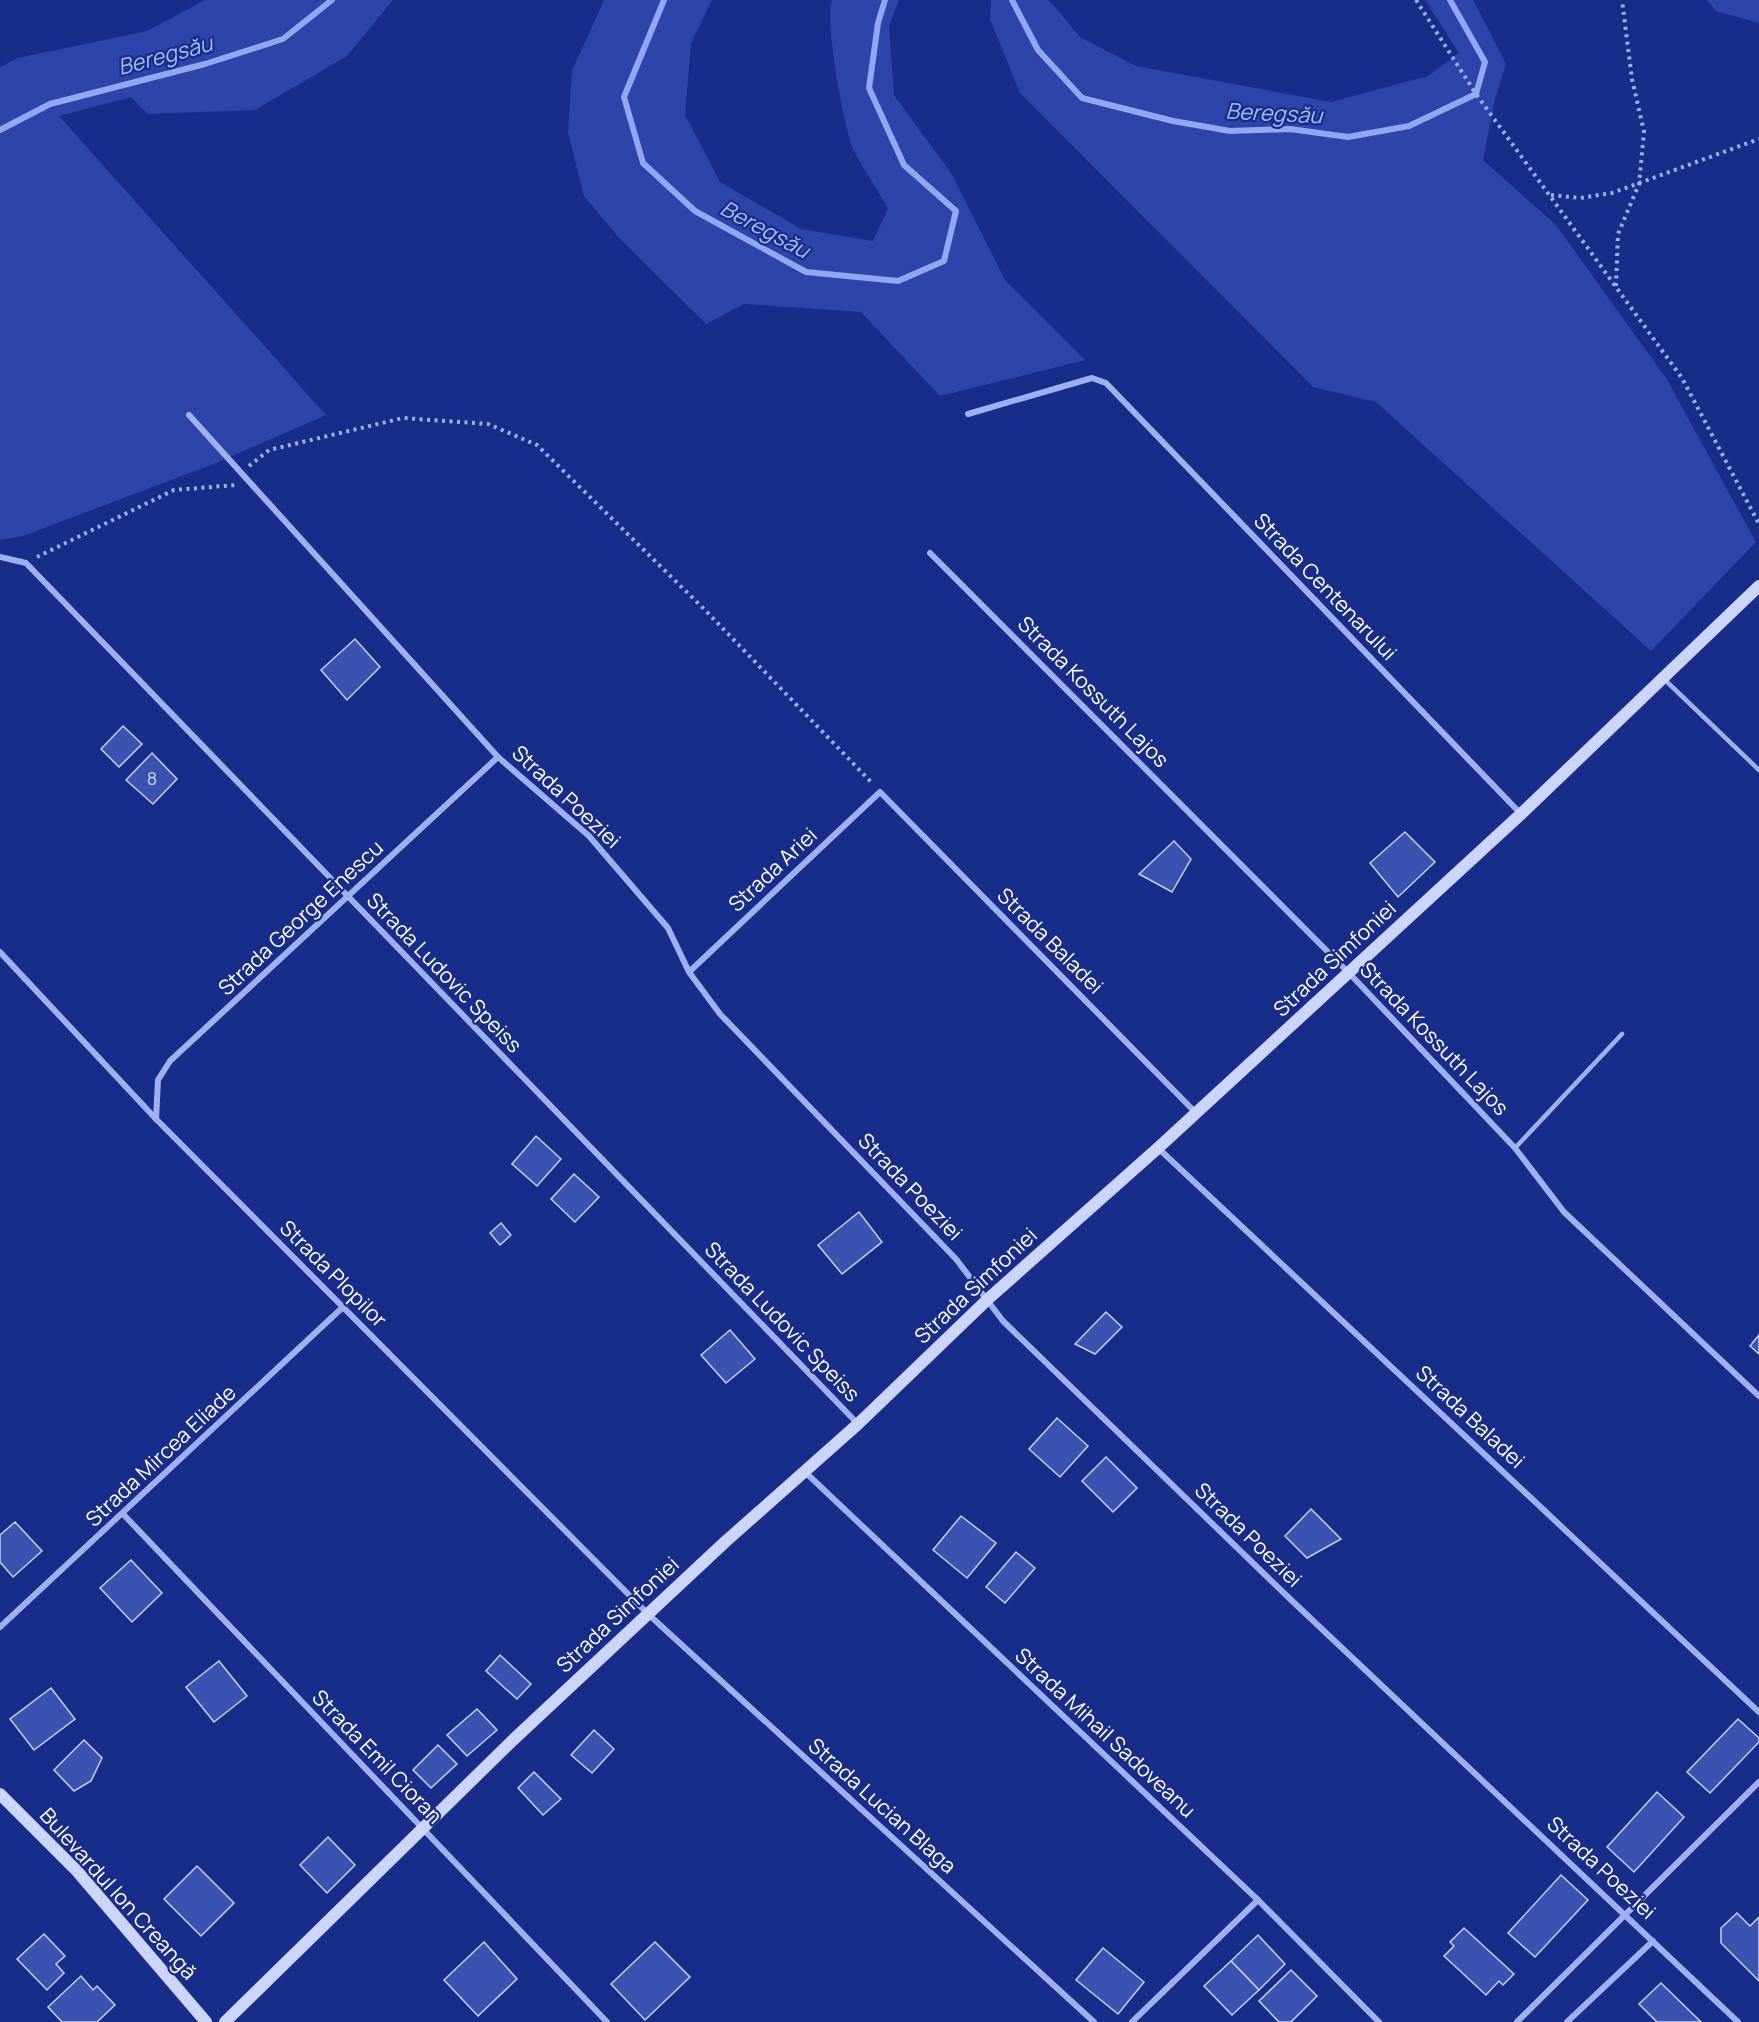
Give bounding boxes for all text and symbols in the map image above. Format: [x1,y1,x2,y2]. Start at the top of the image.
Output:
water label: Beregsău [114,27,217,82]
water label: Beregsău [1225,95,1325,131]
water label: Beregsău [715,193,816,266]
street label: Strada Centenarului [1248,507,1403,666]
street label: Strada Kossuth Lajos [1012,610,1175,773]
street label: Strada Poeziei [506,739,627,854]
house number: 8 [147,766,157,790]
street label: Strada Ariei [722,821,823,918]
street label: Strada George Enescu [212,833,389,1001]
street label: Strada Baladei [992,881,1110,999]
street label: Strada Ludovic Speiss [361,886,528,1058]
street label: Strada Simfoniei [1267,894,1402,1022]
street label: Strada Kossuth Lajos [1354,956,1515,1121]
street label: Strada Poeziei [852,1127,969,1246]
street label: Strada Plopilor [274,1214,394,1333]
street label: Strada Simfoniei [908,1221,1043,1349]
street label: Strada Ludovic Speiss [699,1235,866,1407]
street label: Strada Baladei [1410,1359,1531,1474]
street label: Strada Mircea Eliade [79,1378,241,1532]
street label: Strada Poeziei [1189,1476,1308,1593]
street label: Strada Simfoniei [550,1550,685,1678]
street label: Strada Mihail Sadoveanu [1009,1641,1202,1823]
street label: Strada Emil Cioran [307,1683,449,1829]
street label: Strada Lucian Blaga [803,1731,963,1879]
street label: Bulevardul Ion Creangă [34,1802,203,1985]
street label: Strada Poeziei [1541,1810,1662,1925]

